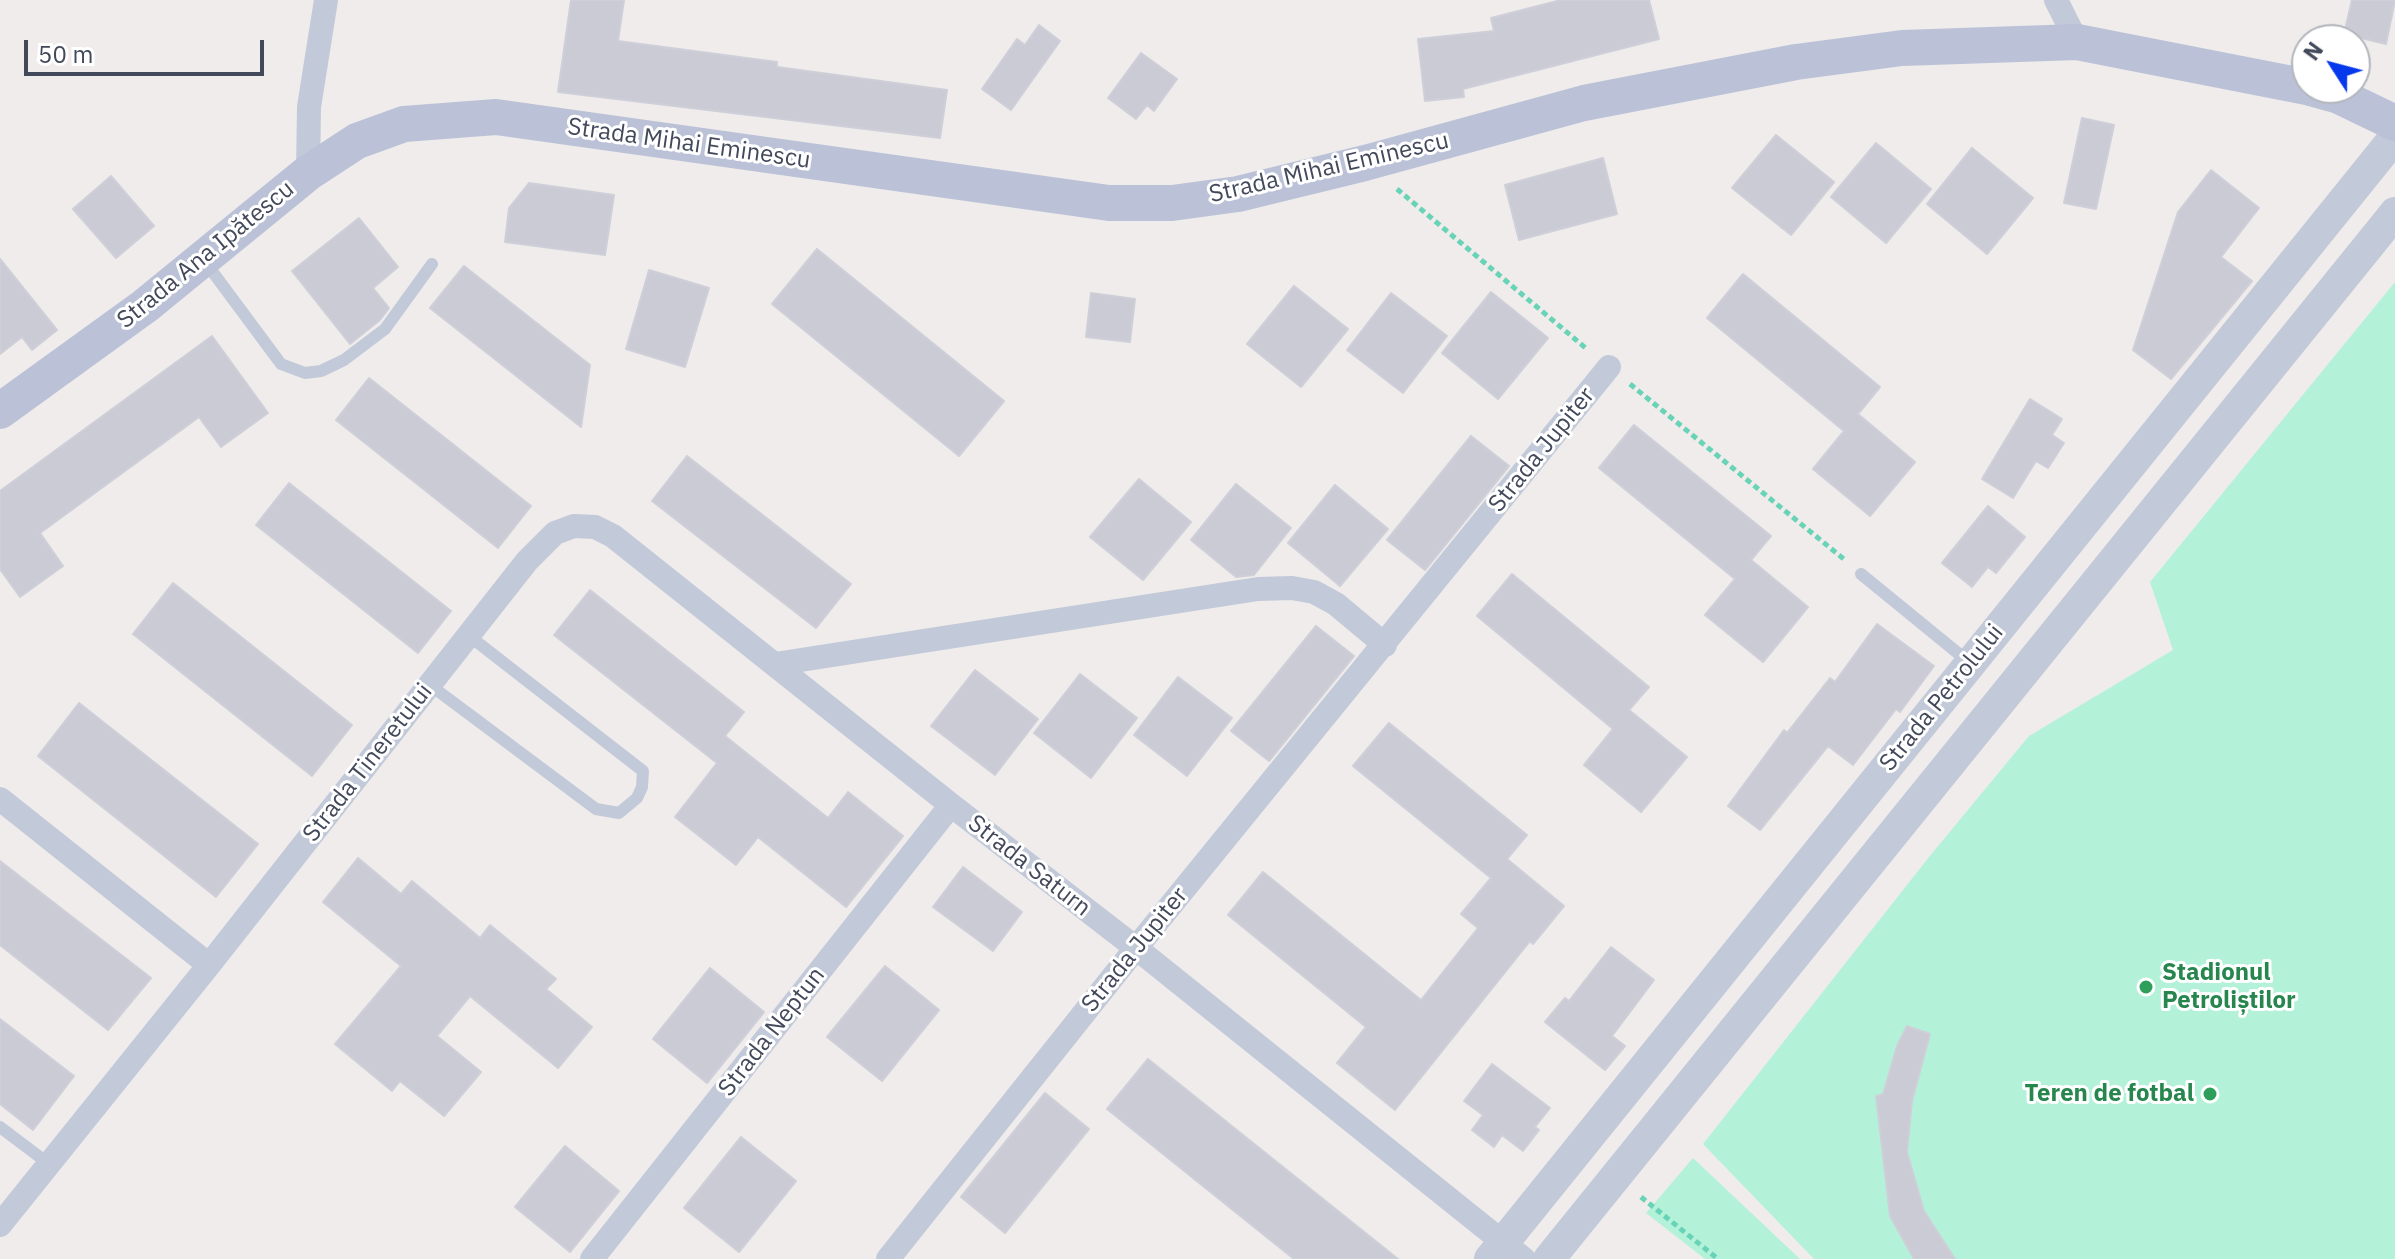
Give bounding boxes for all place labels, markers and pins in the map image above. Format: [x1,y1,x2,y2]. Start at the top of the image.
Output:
place label: Stadionul Petroliștilor [2162,959,2296,1015]
marker: Stadionul Petroliștilor [2137,978,2155,996]
place label: Teren de fotbal [2025,1080,2194,1108]
marker: Teren de fotbal [2201,1085,2219,1103]

